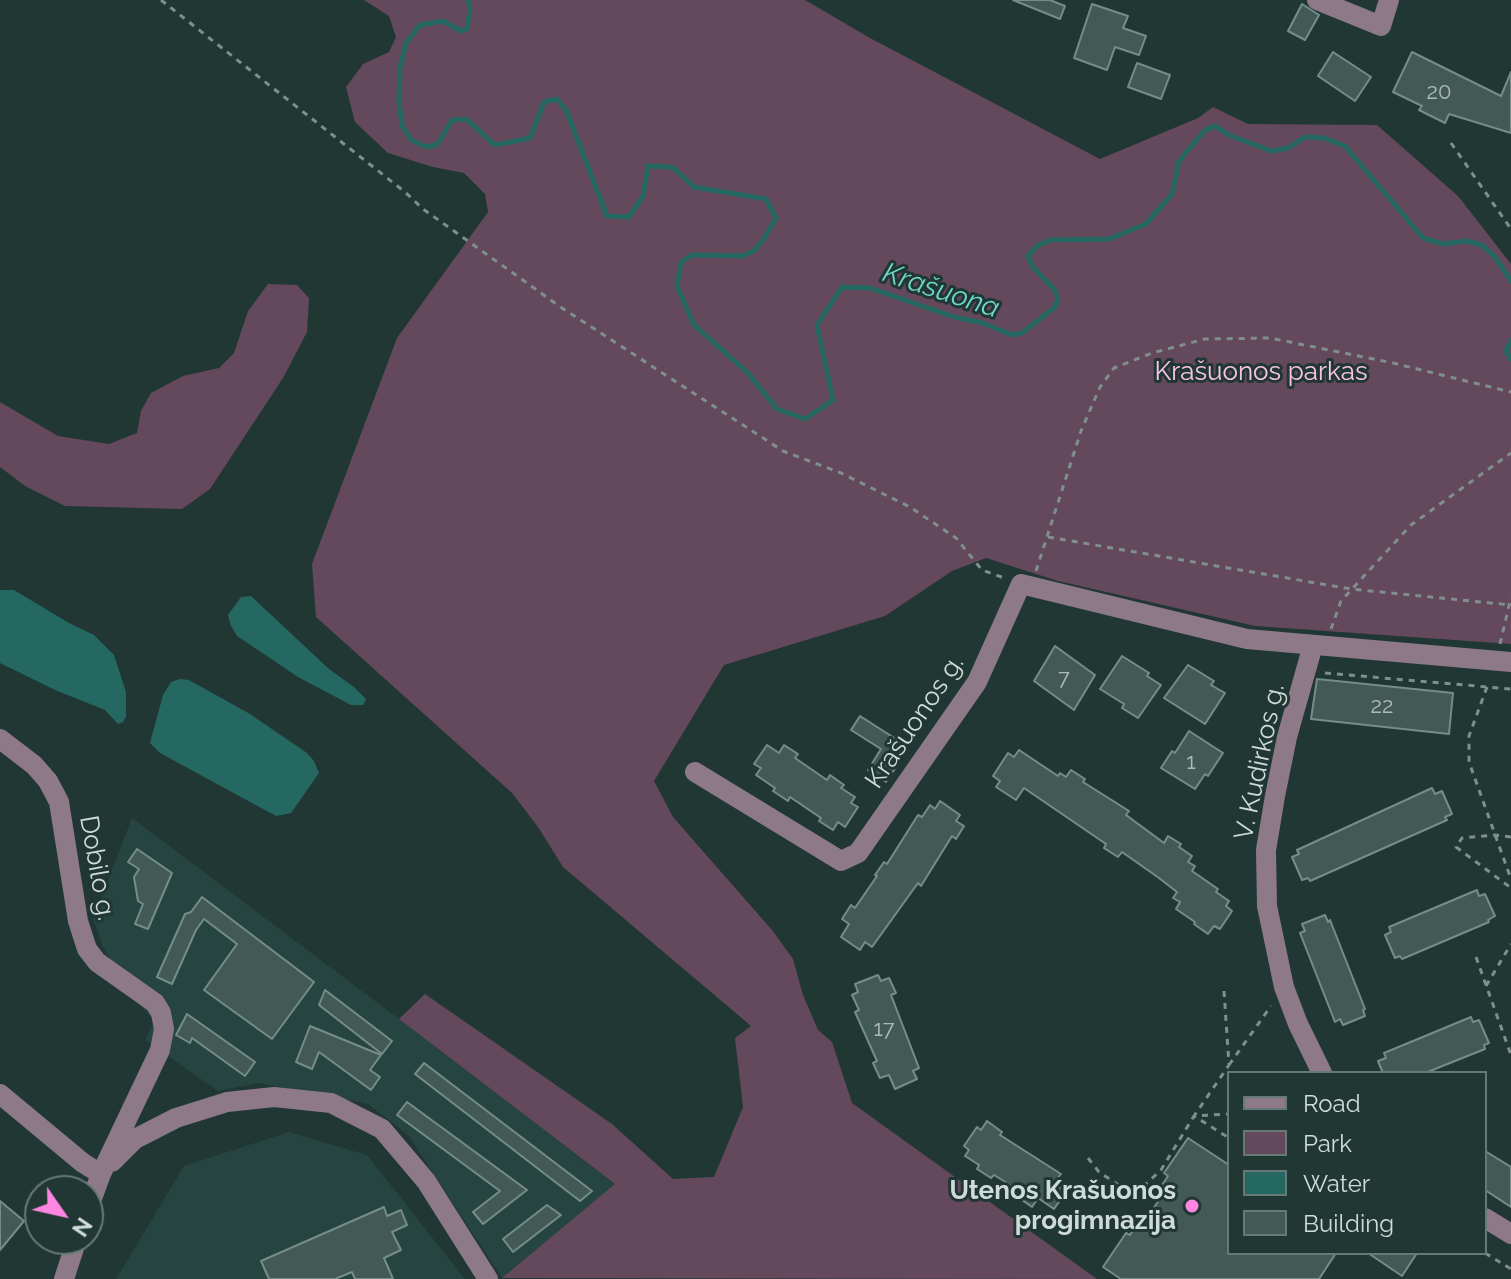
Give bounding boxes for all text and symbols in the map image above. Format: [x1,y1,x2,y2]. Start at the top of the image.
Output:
house number: 20 [1427,79,1451,105]
water label: Krašuona [878,256,1004,326]
park label: Krašuonos parkas [1154,356,1368,388]
street label: Krašuonos g. [859,649,971,795]
house number: 7 [1058,665,1070,691]
street label: V. Kudirkos g. [1228,681,1292,843]
house number: 22 [1371,693,1393,719]
house number: 1 [1186,749,1196,775]
street label: Dobilo g. [72,813,122,923]
house number: 17 [873,1016,895,1042]
legend [1227,1071,1487,1255]
text: Road [1303,1089,1361,1118]
text: Park [1303,1129,1352,1158]
text: Water [1303,1169,1370,1198]
north arrow [24,1175,104,1255]
place label: Utenos Krašuonos progimnazija [949,1175,1176,1236]
marker: Utenos Krašuonos progimnazija [1183,1197,1201,1215]
text: Building [1303,1209,1394,1238]
text: N [67,1213,98,1242]

